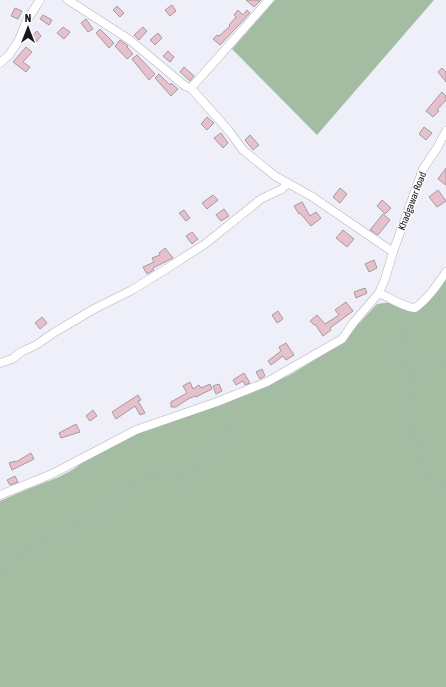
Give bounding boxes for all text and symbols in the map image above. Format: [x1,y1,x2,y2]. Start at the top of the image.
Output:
north arrow [8,8,48,48]
text: N [25,12,31,24]
street label: Khadgawar Road [396,170,428,232]

